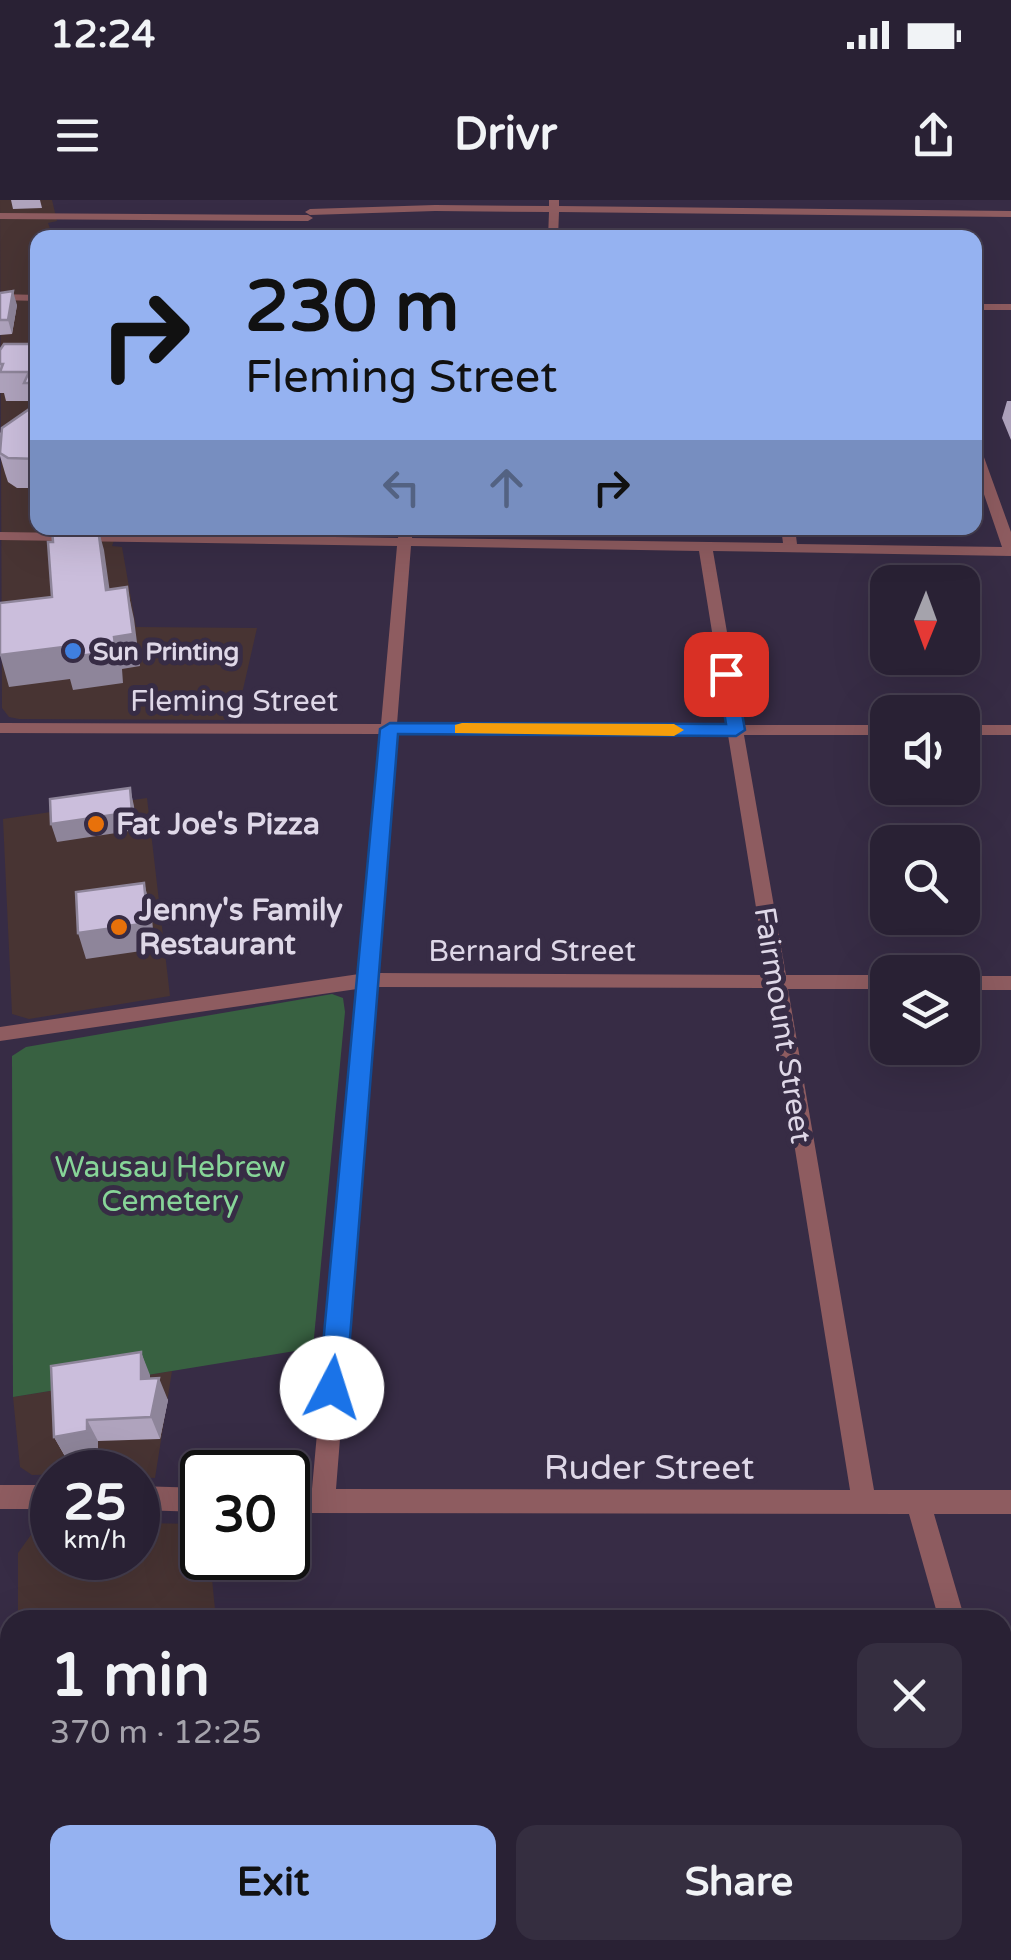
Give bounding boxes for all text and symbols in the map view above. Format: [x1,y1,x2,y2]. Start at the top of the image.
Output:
text: 12:24 [50,12,155,58]
icon: menu [50,108,105,163]
text: Drivr [454,108,557,162]
icon: share [906,108,961,163]
text: 230 m [245,266,459,350]
icon: right [80,270,210,400]
text: Fleming Street [245,351,557,405]
icon: left [374,460,429,515]
icon: ahead [479,460,534,515]
icon: right [584,460,639,515]
north arrow [870,565,980,675]
map controls [870,565,980,1065]
pin [684,632,769,717]
place label: Sun Printing [93,637,239,667]
marker: Sun Printing [62,640,84,662]
icon: arrive [699,647,754,702]
street label: Fleming Street [130,683,338,720]
button: sound [870,695,980,805]
place label: Fat Joe's Pizza [116,806,320,843]
marker: Fat Joe's Pizza [85,813,107,835]
button: search [870,825,980,935]
place label: Jenny's Family Restaurant [138,892,343,963]
street label: Fairmount Street [746,904,819,1146]
marker: Jenny's Family Restaurant [108,916,130,938]
street label: Bernard Street [428,933,636,970]
button: layers [870,955,980,1065]
park label: Wausau Hebrew Cemetery [54,1149,286,1220]
position arrow [280,1336,384,1440]
street label: Ruder Street [544,1447,754,1489]
speed limit sign: 30 [180,1450,310,1580]
text: 25 [64,1473,126,1533]
text: km/h [64,1525,126,1555]
text: 1 min [50,1640,210,1712]
button: close [857,1643,962,1748]
text: 370 m · 12:25 [50,1714,262,1752]
button: Exit [50,1825,496,1940]
button: Share [516,1825,962,1940]

